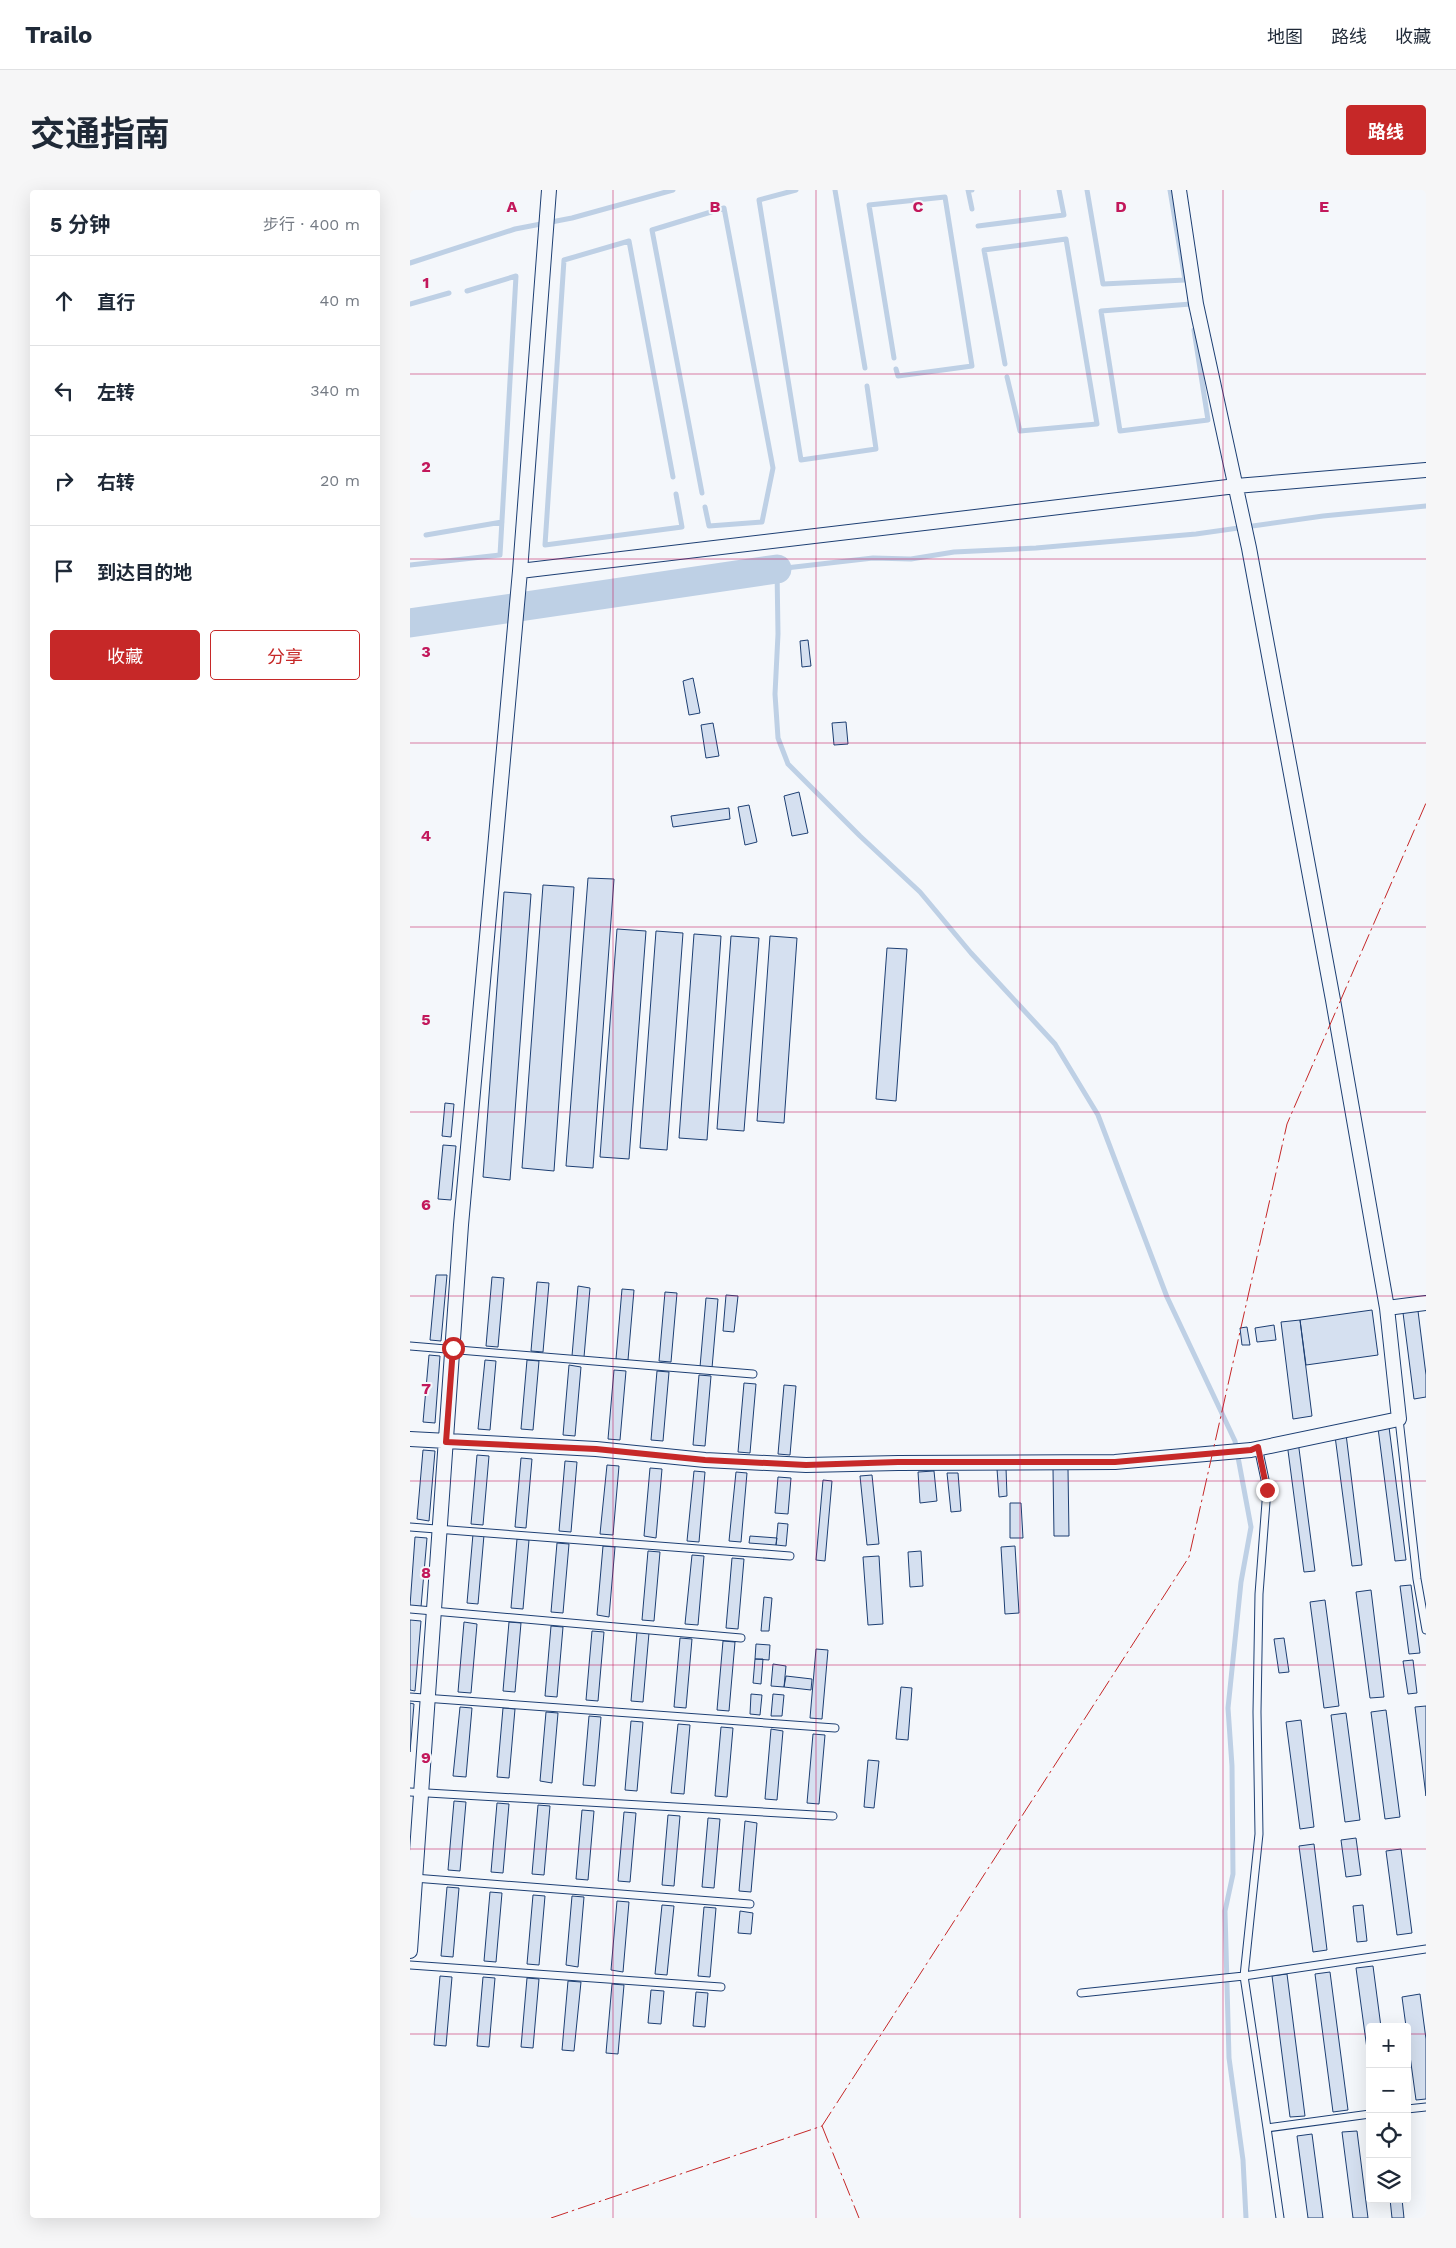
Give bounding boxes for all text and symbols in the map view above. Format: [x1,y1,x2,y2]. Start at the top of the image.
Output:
text: Trailo [25,21,92,49]
text: 地图 [1267,26,1303,47]
text: 路线 [1331,26,1367,47]
text: 收藏 [1395,26,1431,47]
button: 路线 [1346,105,1426,155]
text: 交通指南 [30,113,170,155]
text: A [507,197,518,216]
text: B [710,197,721,216]
text: C [913,197,924,216]
text: D [1115,197,1127,216]
text: E [1319,197,1329,216]
text: 5 分钟 [50,212,110,237]
text: 步行 · 400 m [263,215,360,234]
text: 1 [423,273,429,292]
icon: ahead [50,287,78,315]
text: 直行 [97,291,135,314]
text: 40 m [320,291,360,310]
icon: left [50,377,78,405]
text: 左转 [97,381,135,404]
text: 340 m [310,381,360,400]
text: 2 [421,457,431,476]
icon: right [50,467,78,495]
text: 右转 [97,471,135,494]
text: 20 m [320,471,360,490]
icon: arrive [50,557,78,585]
text: 到达目的地 [97,561,192,584]
button: 收藏 [50,630,200,680]
button: 分享 [210,630,360,680]
text: 3 [421,642,431,661]
text: 4 [421,826,431,845]
text: 5 [421,1010,431,1029]
text: 6 [421,1195,431,1214]
route start [442,1337,465,1360]
text: 7 [421,1379,431,1398]
route end [1256,1479,1279,1502]
text: 8 [421,1563,431,1582]
text: 9 [421,1748,431,1767]
map controls [1366,2023,1411,2203]
button: + [1366,2023,1411,2068]
button: − [1366,2068,1411,2113]
button: locate [1366,2113,1411,2158]
button: layers [1366,2158,1411,2203]

